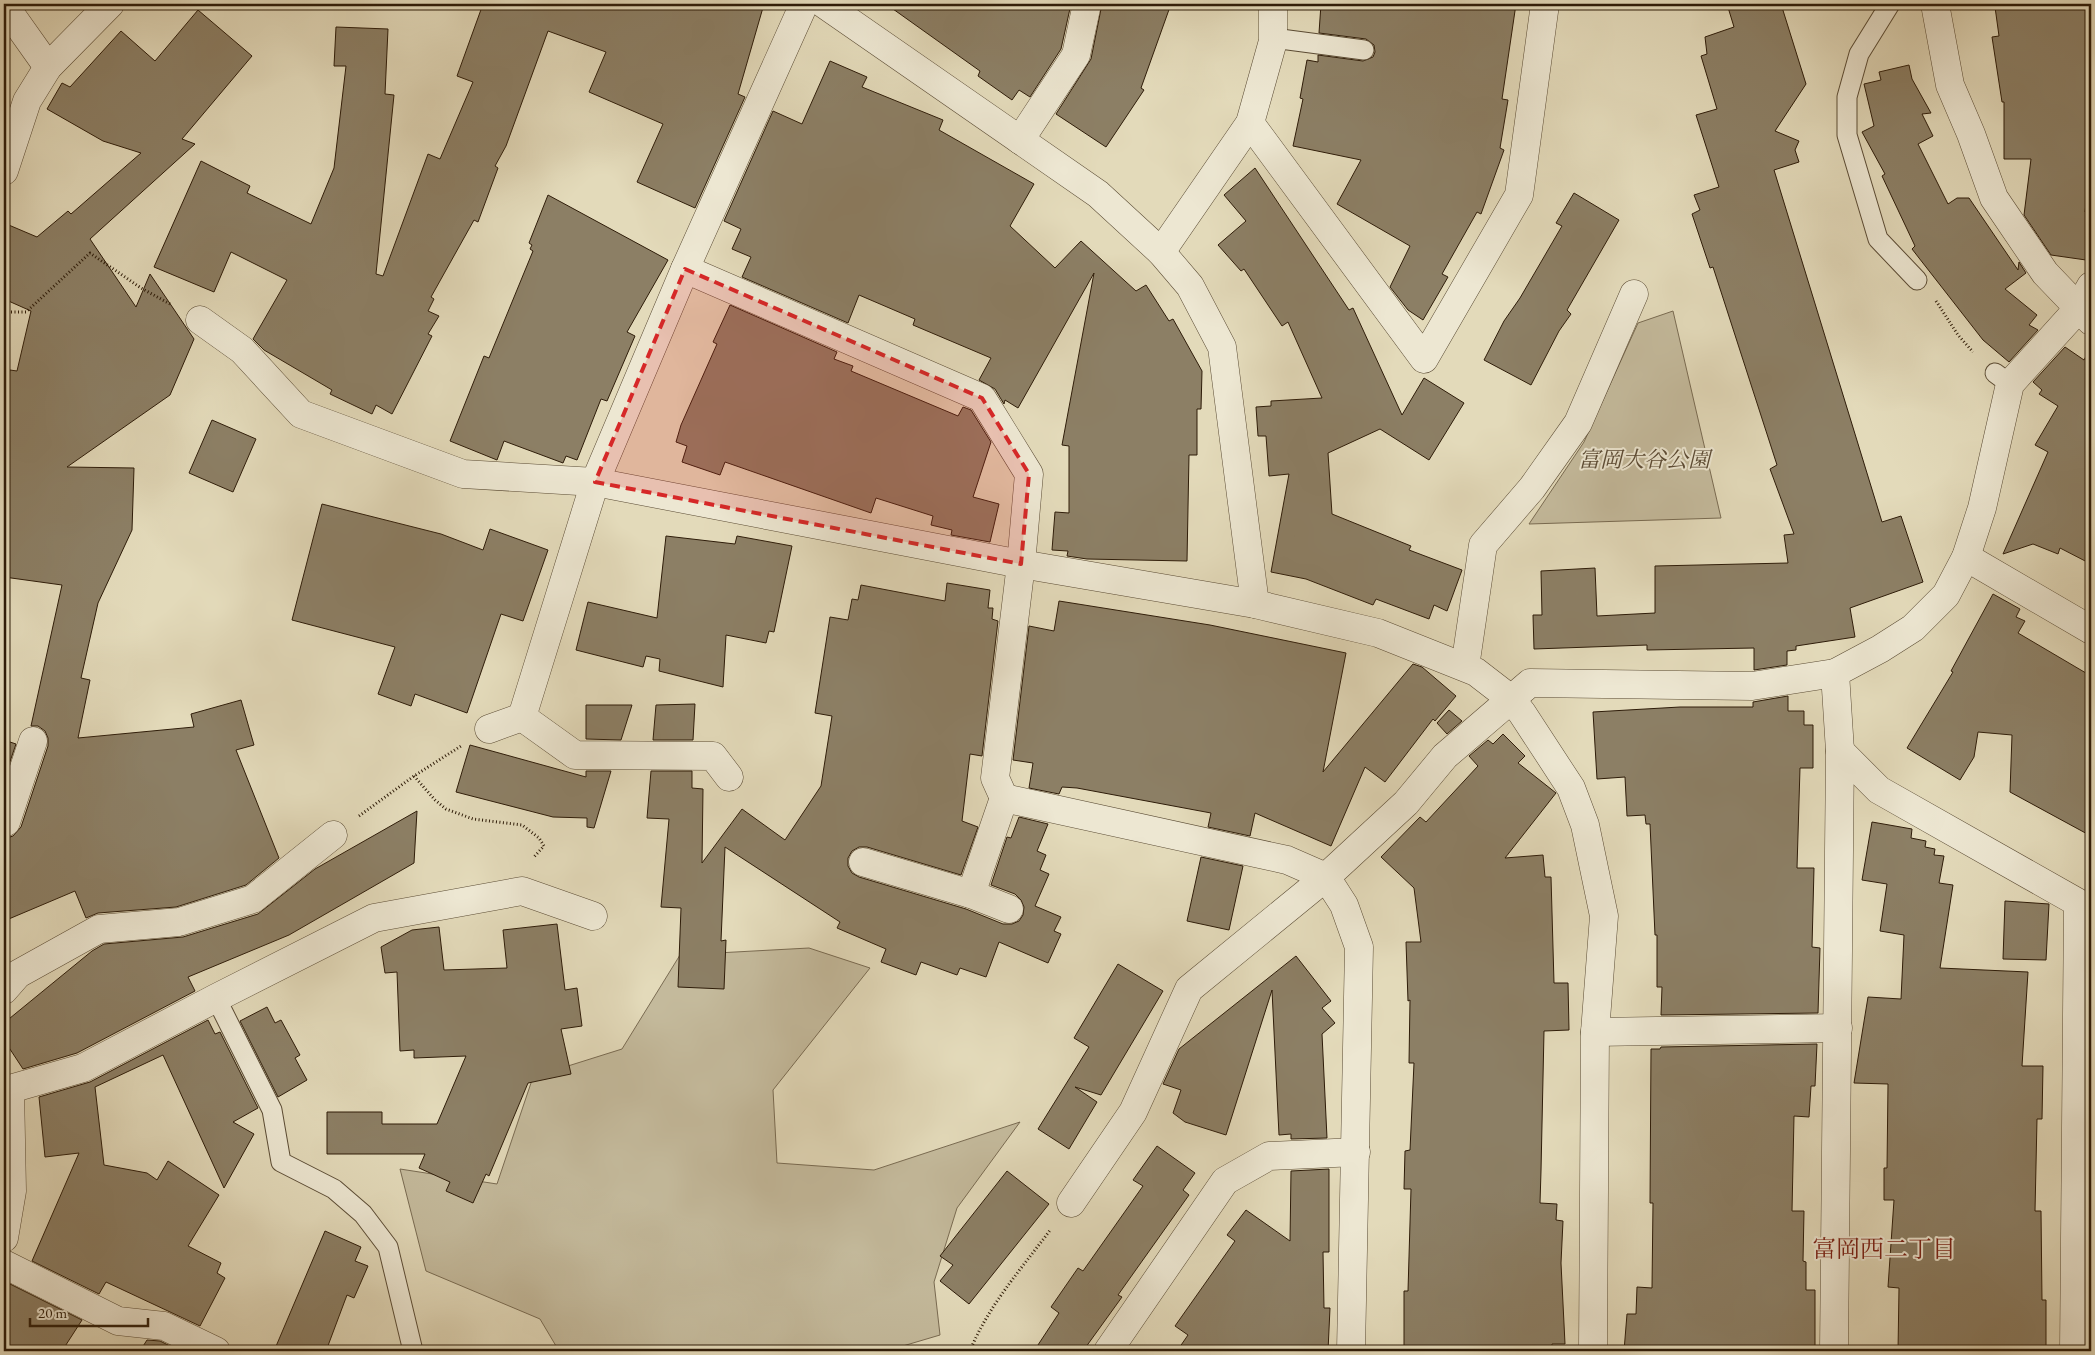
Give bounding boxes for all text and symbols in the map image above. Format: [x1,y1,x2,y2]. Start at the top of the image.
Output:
park label: 富岡大谷公園 [1578,445,1713,474]
district label: 富岡西二丁目 [1812,1233,1956,1264]
scale bar [30,1295,148,1327]
text: 20 m [38,1303,67,1322]

